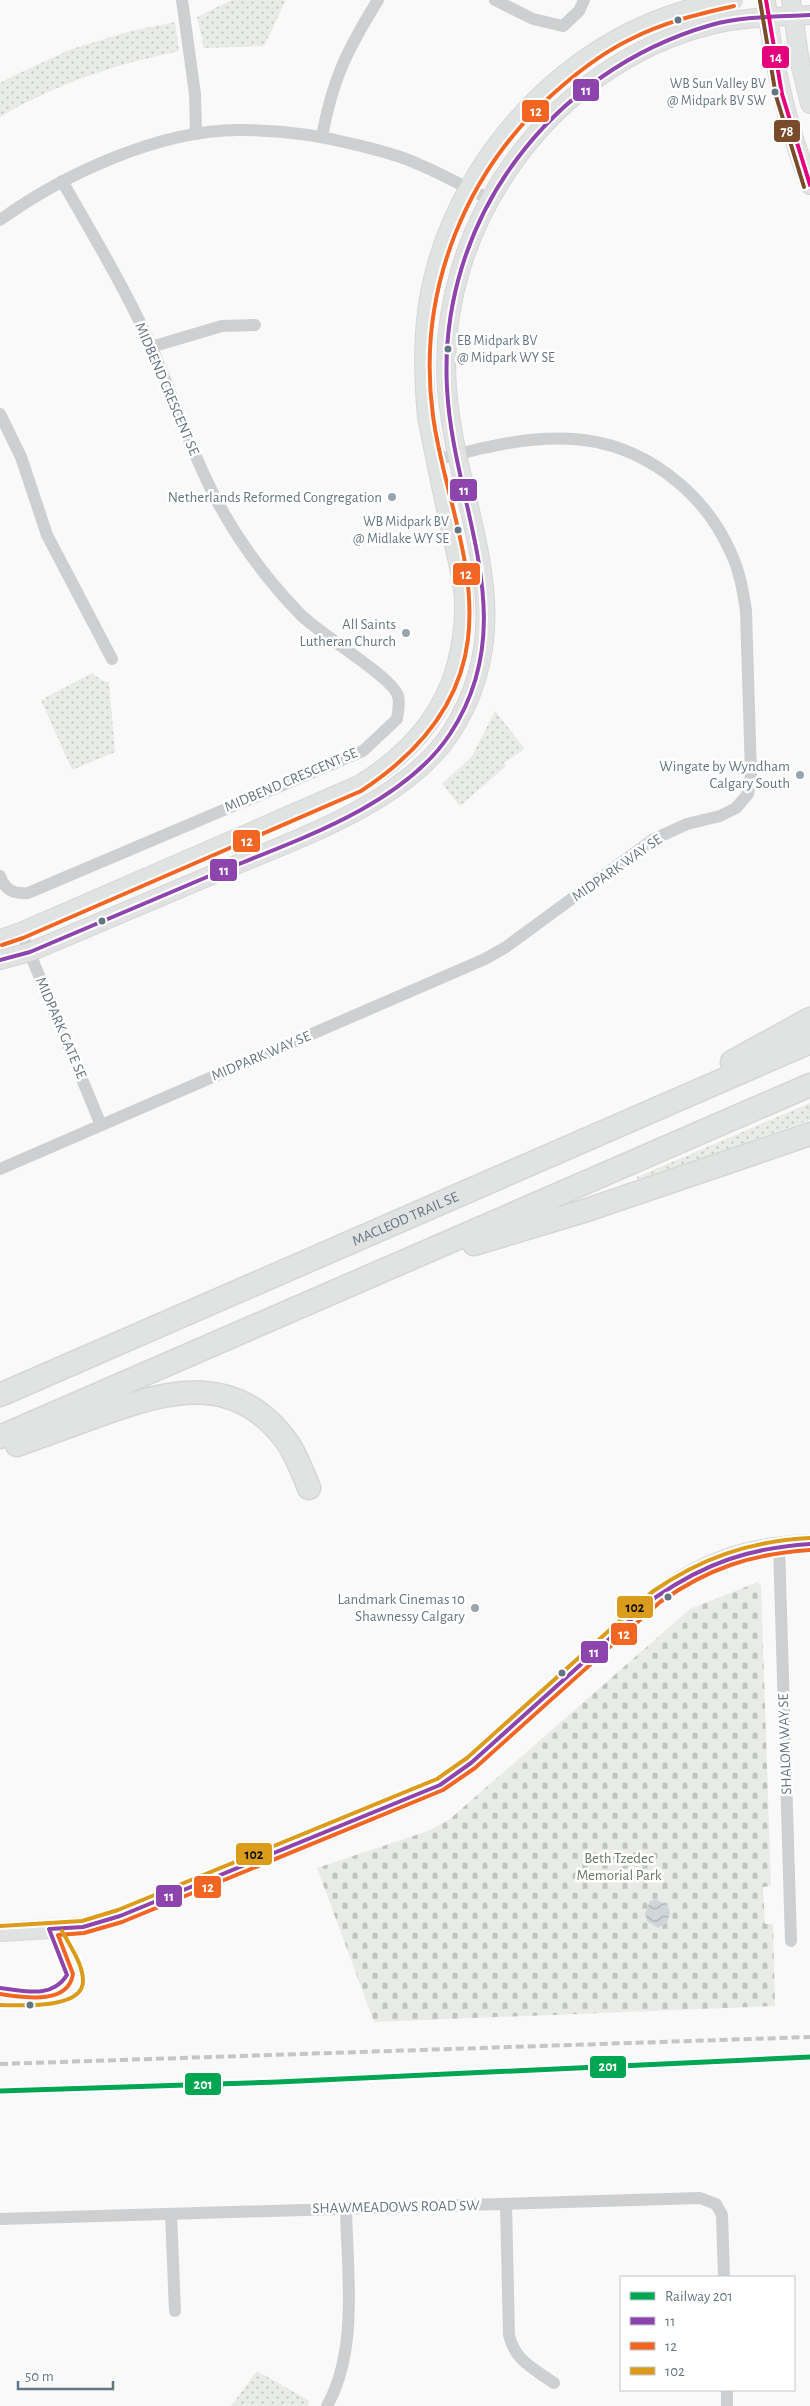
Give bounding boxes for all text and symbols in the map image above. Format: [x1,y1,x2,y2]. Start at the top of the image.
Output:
unlabelled marker [673,15,683,25]
line badge: 14 [761,45,790,69]
text: 14 [770,51,782,65]
place label: WB Sun Valley BV @ Midpark BV SW [667,77,766,108]
line badge: 11 [572,78,600,102]
text: 11 [581,84,591,98]
marker: WB Sun Valley BV @ Midpark BV SW [770,87,780,97]
line badge: 12 [521,99,550,123]
text: 12 [530,105,542,119]
line badge: 78 [773,119,801,143]
text: 78 [781,125,794,139]
street label: MIDBEND CRESCENT SE [132,320,202,458]
place label: EB Midpark BV @ Midpark WY SE [457,334,555,365]
marker: EB Midpark BV @ Midpark WY SE [443,344,453,354]
line badge: 11 [449,478,478,502]
text: 11 [459,484,469,498]
place label: Netherlands Reformed Congregation [168,490,382,505]
marker: Netherlands Reformed Congregation [386,491,398,503]
place label: WB Midpark BV @ Midlake WY SE [353,515,449,546]
marker: WB Midpark BV @ Midlake WY SE [453,525,463,535]
line badge: 12 [452,562,481,586]
text: 12 [460,568,472,582]
place label: All Saints Lutheran Church [299,617,396,649]
marker: All Saints Lutheran Church [400,627,412,639]
street label: MIDBEND CRESCENT SE [222,745,360,815]
place label: Wingate by Wyndham Calgary South [659,759,790,791]
marker: Wingate by Wyndham Calgary South [794,769,806,781]
line badge: 12 [232,829,261,853]
street label: MIDPARK WAY SE [569,831,665,905]
text: 12 [241,835,253,849]
line badge: 11 [209,858,238,882]
text: 11 [219,864,229,878]
unlabelled marker [97,916,107,926]
street label: MIDPARK GATE SE [33,975,89,1081]
street label: MIDPARK WAY SE [209,1028,313,1084]
street label: MACLEOD TRAIL SE [350,1189,461,1248]
place label: Landmark Cinemas 10 Shawnessy Calgary [337,1592,466,1624]
unlabelled marker [663,1592,673,1602]
line badge: 102 [616,1595,654,1619]
text: 102 [626,1601,645,1615]
marker: Landmark Cinemas 10 Shawnessy Calgary [469,1602,481,1614]
line badge: 12 [610,1622,638,1646]
text: 12 [618,1628,630,1642]
line badge: 11 [580,1640,609,1664]
text: 11 [589,1646,599,1660]
unlabelled marker [557,1668,567,1678]
street label: SHALOM WAY SE [776,1693,794,1795]
line badge: 102 [235,1842,273,1866]
text: 102 [245,1848,264,1862]
park label: Beth Tzedec Memorial Park [576,1851,662,1883]
line badge: 12 [193,1875,222,1899]
text: 12 [202,1881,214,1895]
line badge: 11 [155,1884,183,1908]
text: 11 [164,1890,174,1904]
unlabelled marker [25,2000,35,2010]
line badge: 201 [589,2055,627,2079]
text: 201 [599,2060,617,2074]
line badge: 201 [184,2072,222,2096]
text: 201 [194,2078,212,2092]
street label: SHAWMEADOWS ROAD SW [312,2198,480,2216]
legend [620,2276,795,2391]
text: Railway 201 [665,2289,733,2304]
text: 11 [665,2314,675,2329]
text: 12 [665,2339,677,2354]
scale bar [18,2358,112,2390]
text: 102 [665,2364,685,2379]
text: 50 m [25,2369,54,2384]

